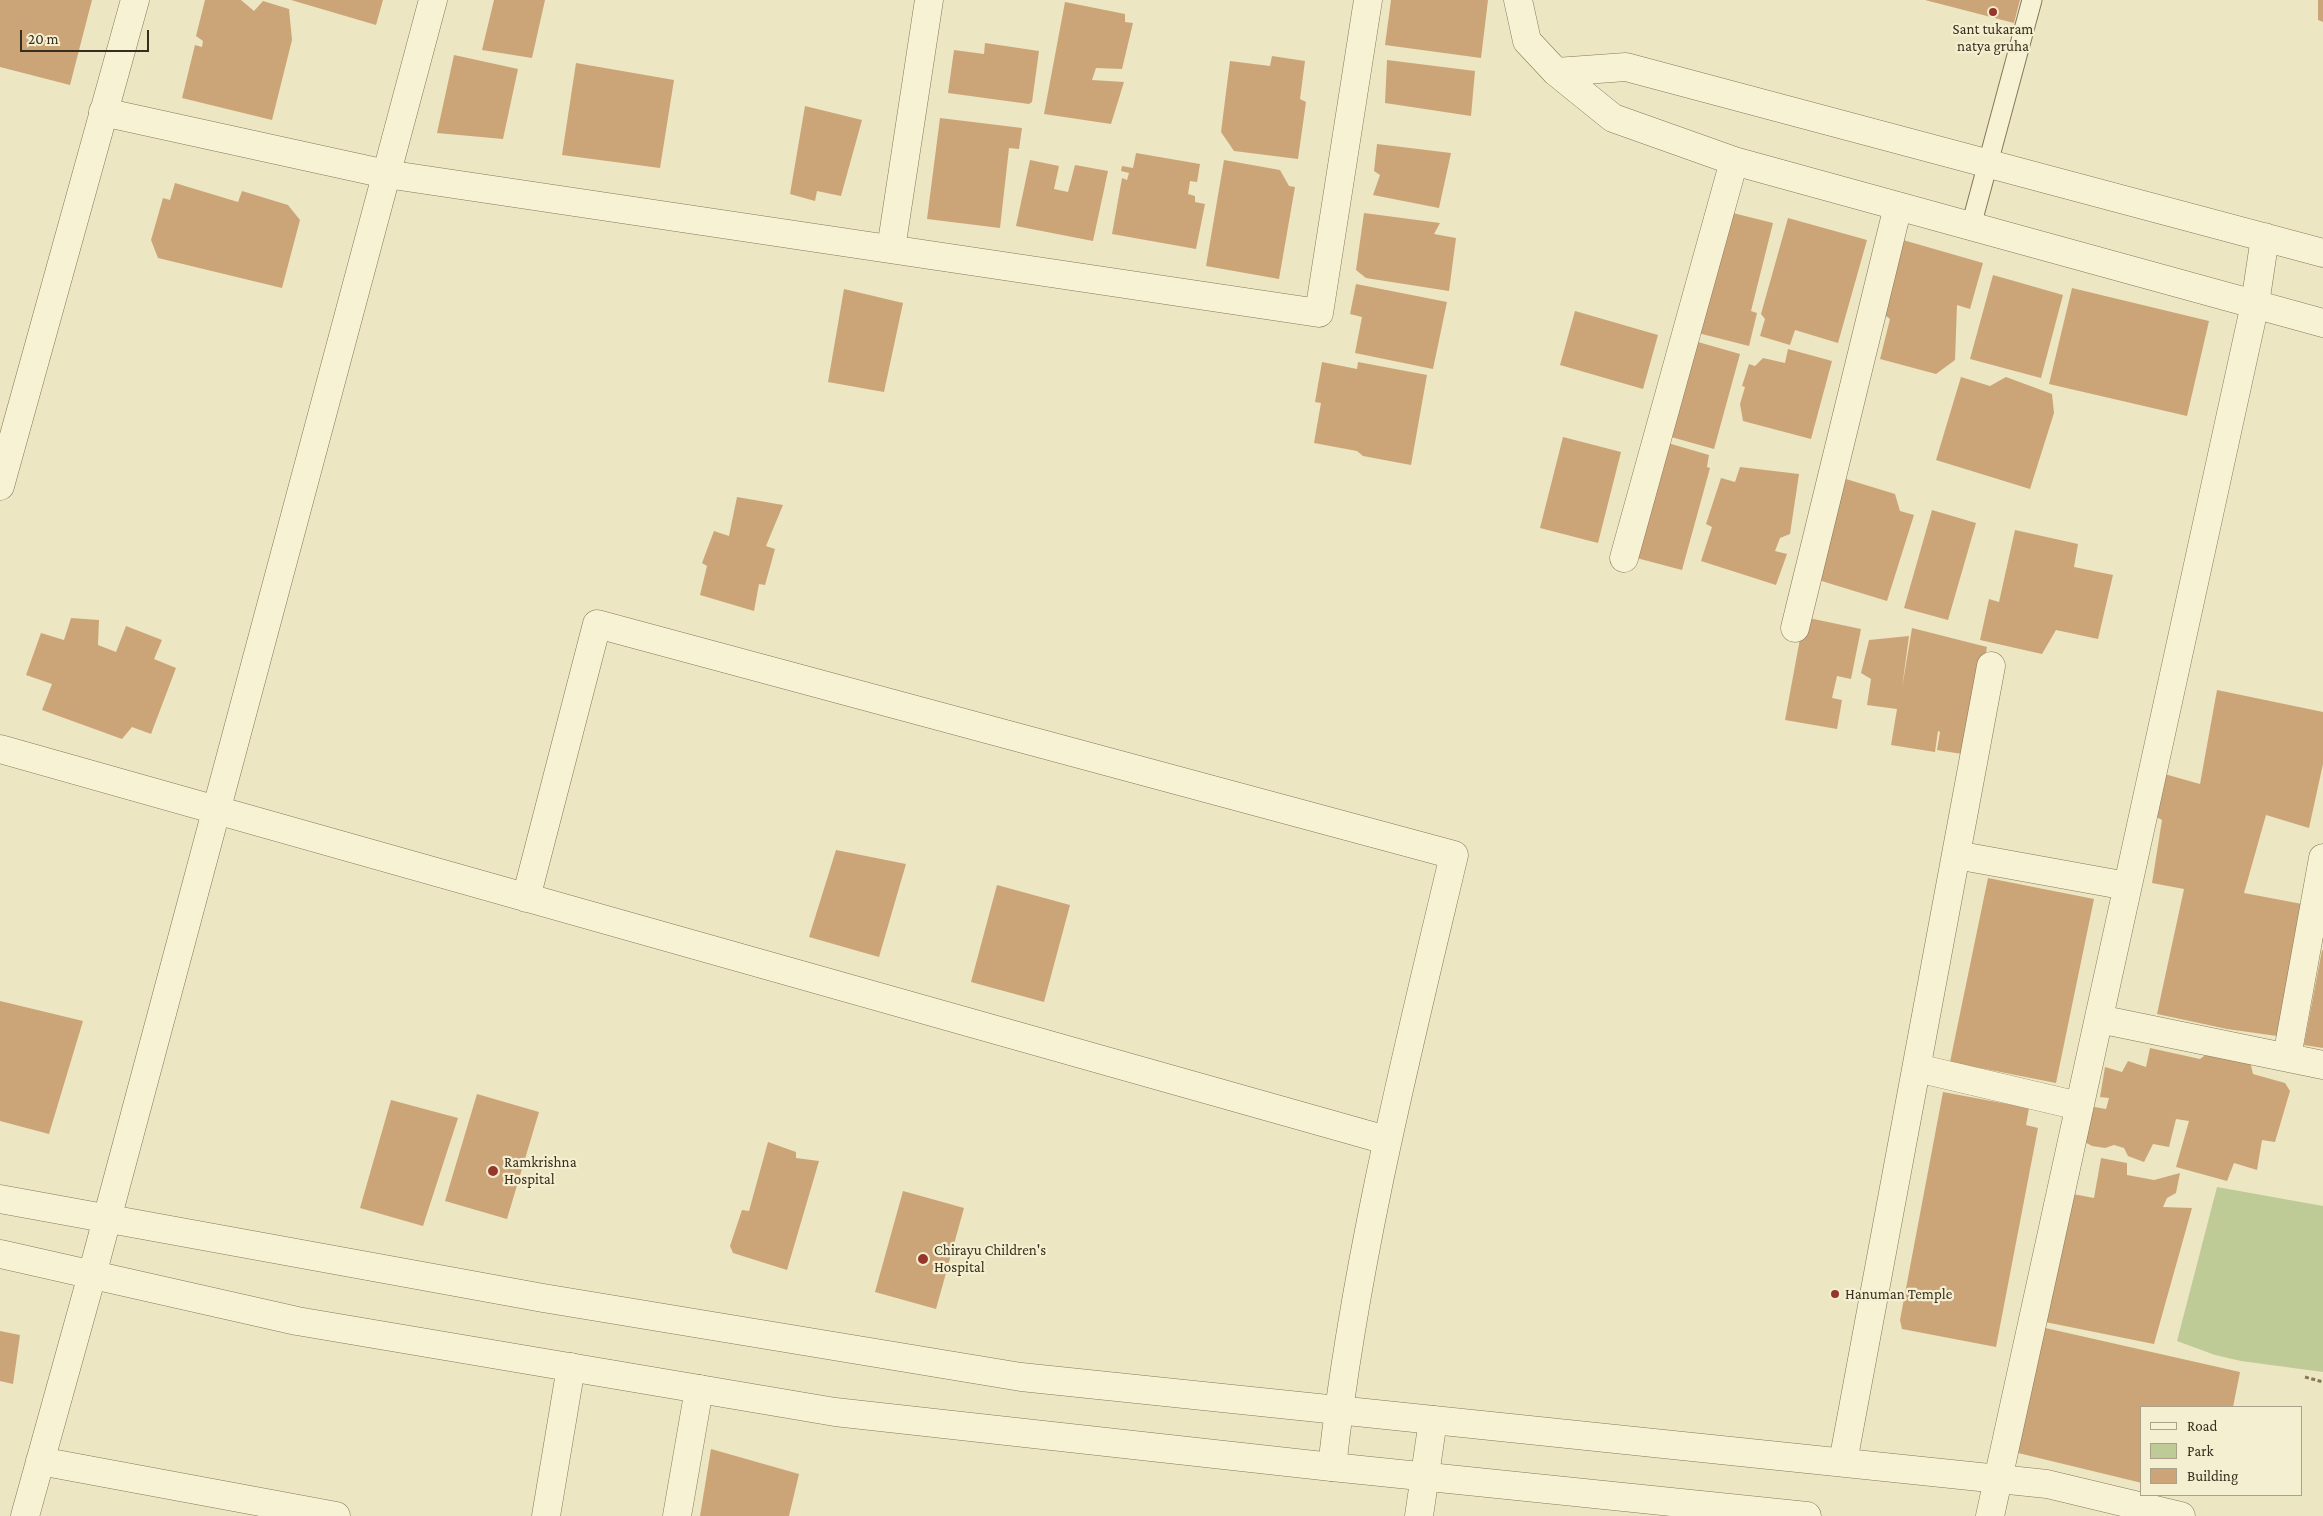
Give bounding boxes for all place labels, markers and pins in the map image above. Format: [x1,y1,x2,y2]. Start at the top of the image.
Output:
marker: Sant tukaram natya gruha [1987,6,1999,18]
place label: Sant tukaram natya gruha [1953,20,2033,55]
place label: Ramkrishna Hospital [504,1153,577,1188]
marker: Ramkrishna Hospital [486,1164,500,1178]
place label: Chirayu Children's Hospital [934,1241,1046,1276]
marker: Chirayu Children's Hospital [916,1252,930,1266]
place label: Hanuman Temple [1845,1285,1952,1303]
marker: Hanuman Temple [1829,1288,1841,1300]

